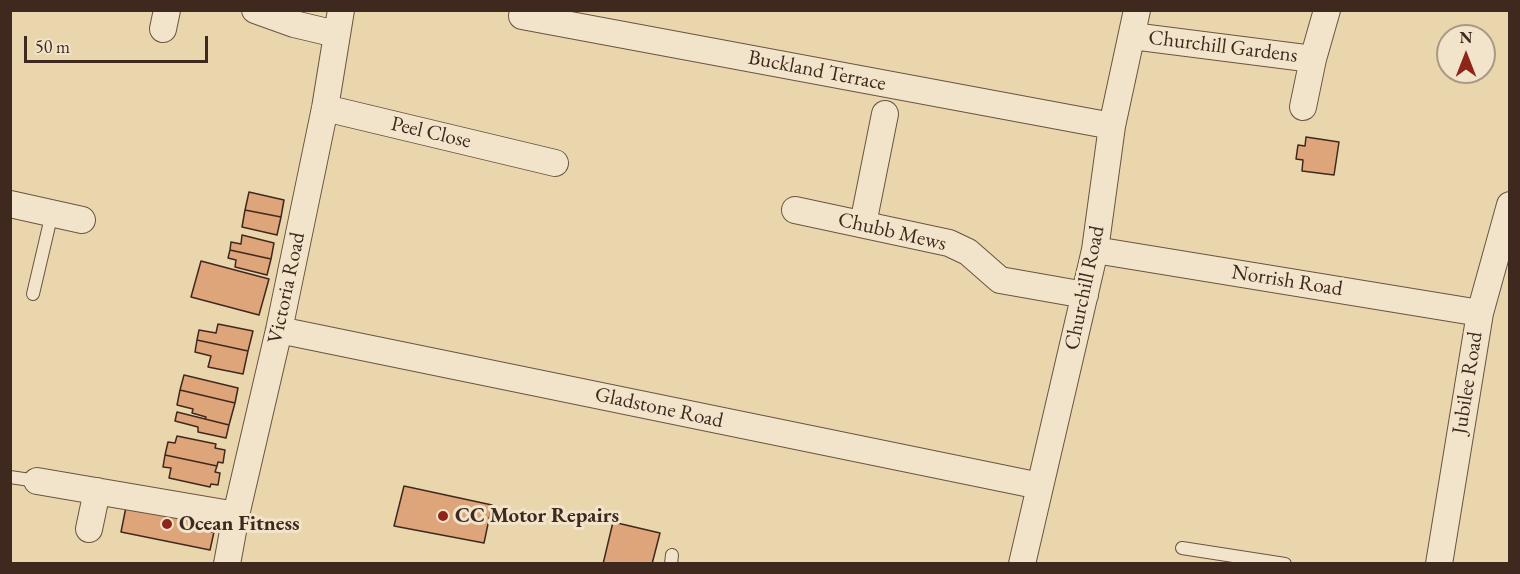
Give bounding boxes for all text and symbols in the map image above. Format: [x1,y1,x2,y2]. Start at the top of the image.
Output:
scale bar [27,24,212,62]
north arrow [1436,24,1496,84]
street label: Churchill Gardens [1147,25,1299,69]
text: N [1460,27,1472,48]
text: 50 m [35,35,70,58]
street label: Buckland Terrace [746,45,888,97]
street label: Peel Close [389,112,473,154]
street label: Chubb Mews [835,207,949,257]
street label: Churchill Road [1060,223,1110,353]
street label: Victoria Road [263,230,311,346]
street label: Norrish Road [1230,260,1344,302]
street label: Jubilee Road [1447,330,1489,436]
street label: Gladstone Road [593,382,725,434]
place label: CC Motor Repairs [455,503,619,529]
marker: CC Motor Repairs [436,509,450,523]
place label: Ocean Fitness [179,511,300,537]
marker: Ocean Fitness [160,517,174,531]

